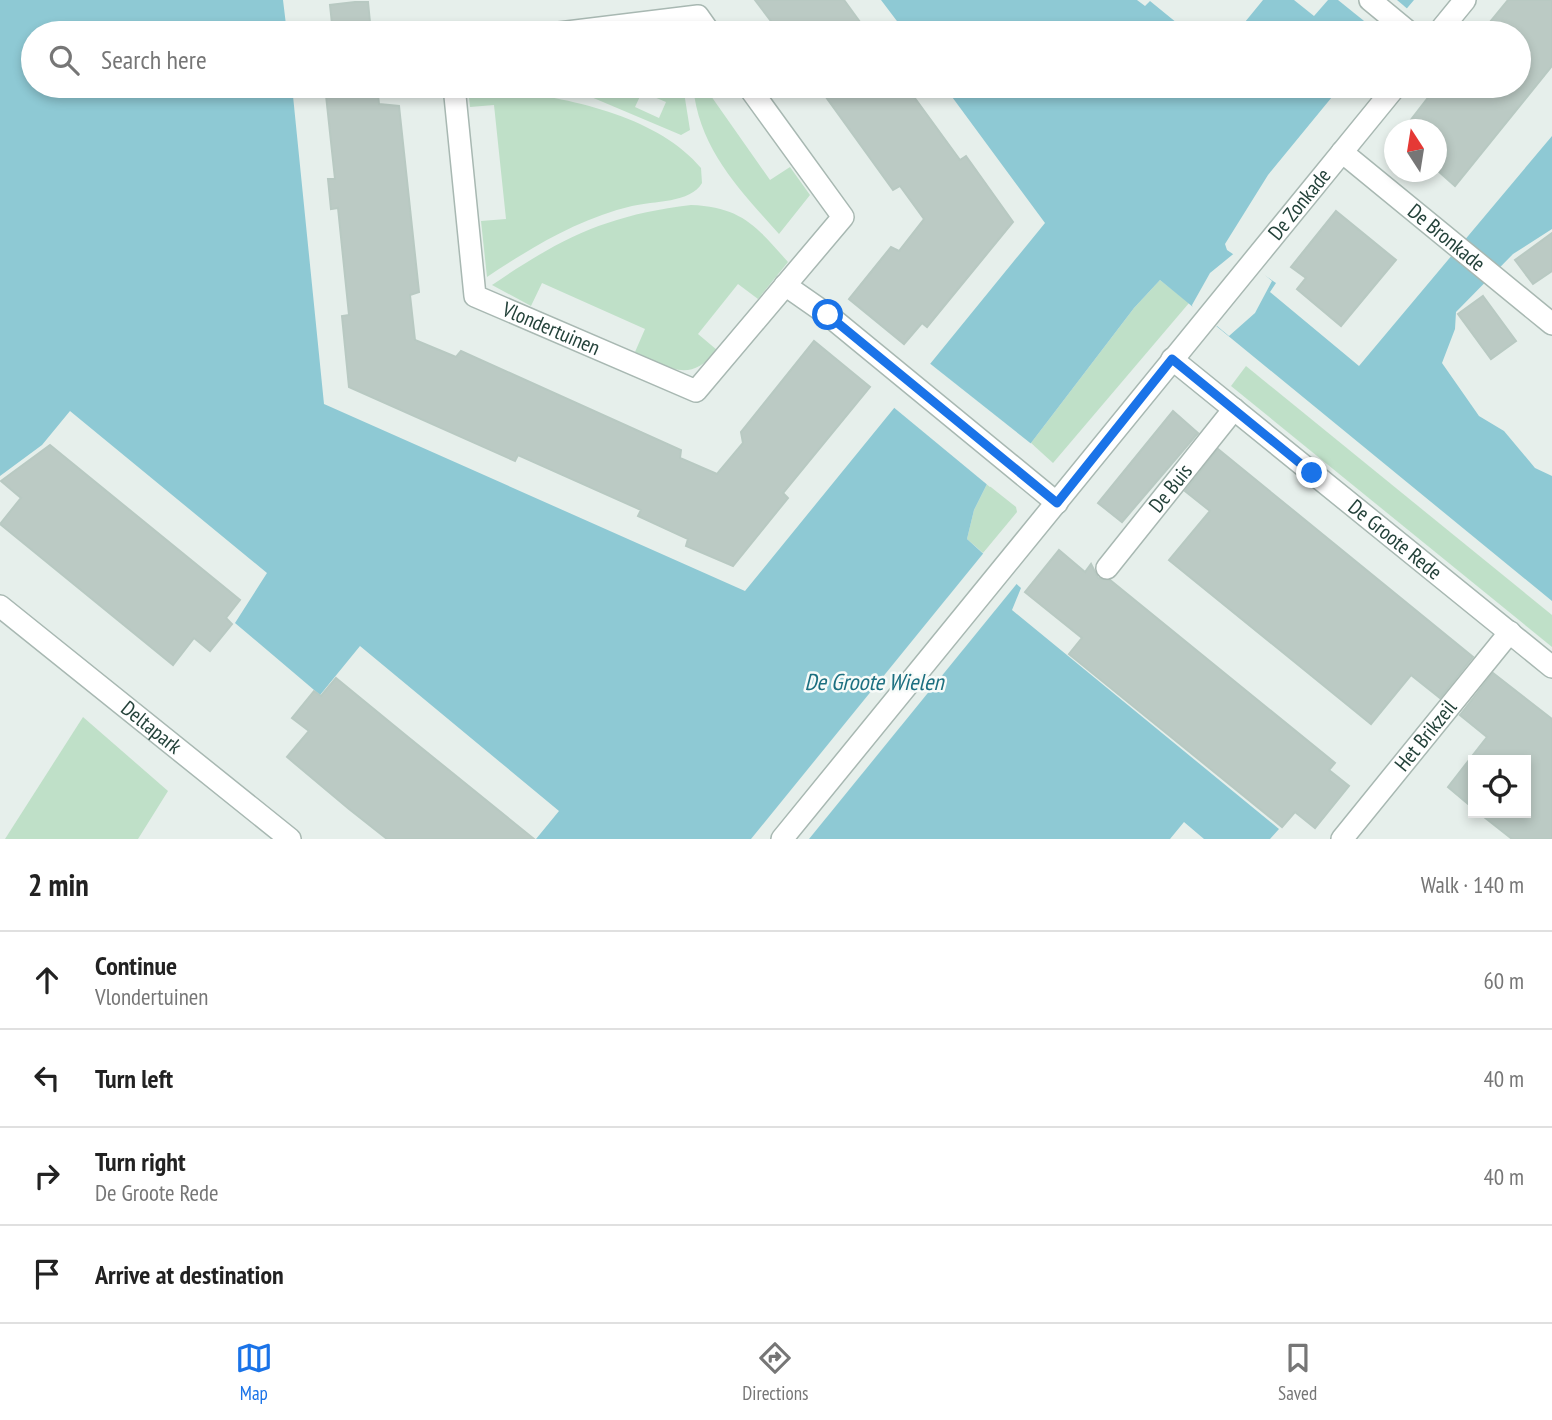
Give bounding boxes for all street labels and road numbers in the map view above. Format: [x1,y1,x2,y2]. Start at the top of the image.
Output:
street label: De Zonkade [1262,163,1336,245]
street label: De Bronkade [1402,197,1491,277]
street label: Vlondertuinen [498,295,604,361]
street label: De Buis [1143,458,1198,518]
street label: De Groote Rede [1343,493,1448,585]
street label: Het Brikzeil [1388,694,1462,777]
street label: Deltapark [116,695,187,760]

